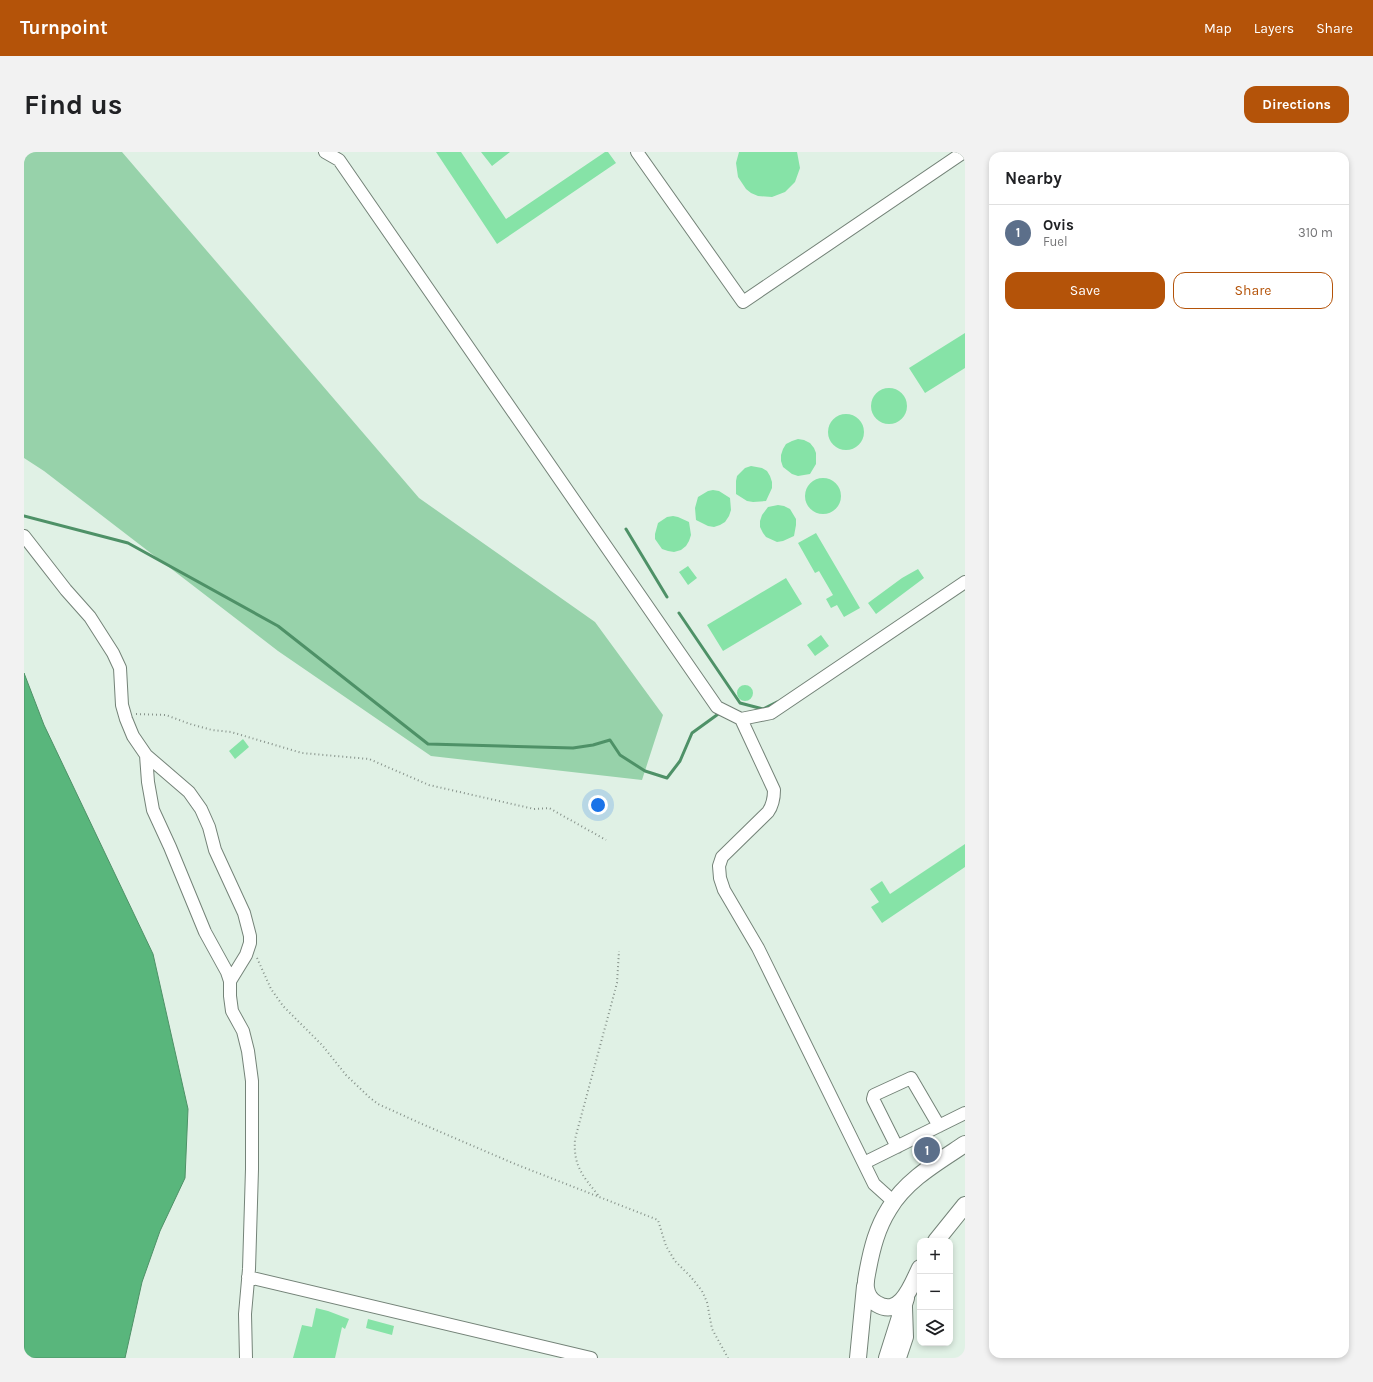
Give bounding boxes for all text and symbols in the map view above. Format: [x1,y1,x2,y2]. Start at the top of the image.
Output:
text: Turnpoint [20,17,108,39]
text: Map [1204,20,1232,37]
text: Layers [1254,20,1294,37]
text: Share [1316,20,1353,37]
button: Directions [1244,86,1349,123]
text: Find us [24,88,123,121]
text: Nearby [1005,168,1062,188]
text: Ovis [1043,216,1074,234]
text: 1 [1016,225,1020,240]
text: 310 m [1298,225,1333,240]
text: Fuel [1043,234,1068,249]
button: Save [1005,272,1165,309]
button: Share [1173,272,1333,309]
your location [588,795,608,815]
pin: 1 [914,1135,940,1165]
map controls [917,1238,953,1346]
button: + [917,1238,953,1274]
button: − [917,1274,953,1310]
button: layers [917,1310,953,1346]

